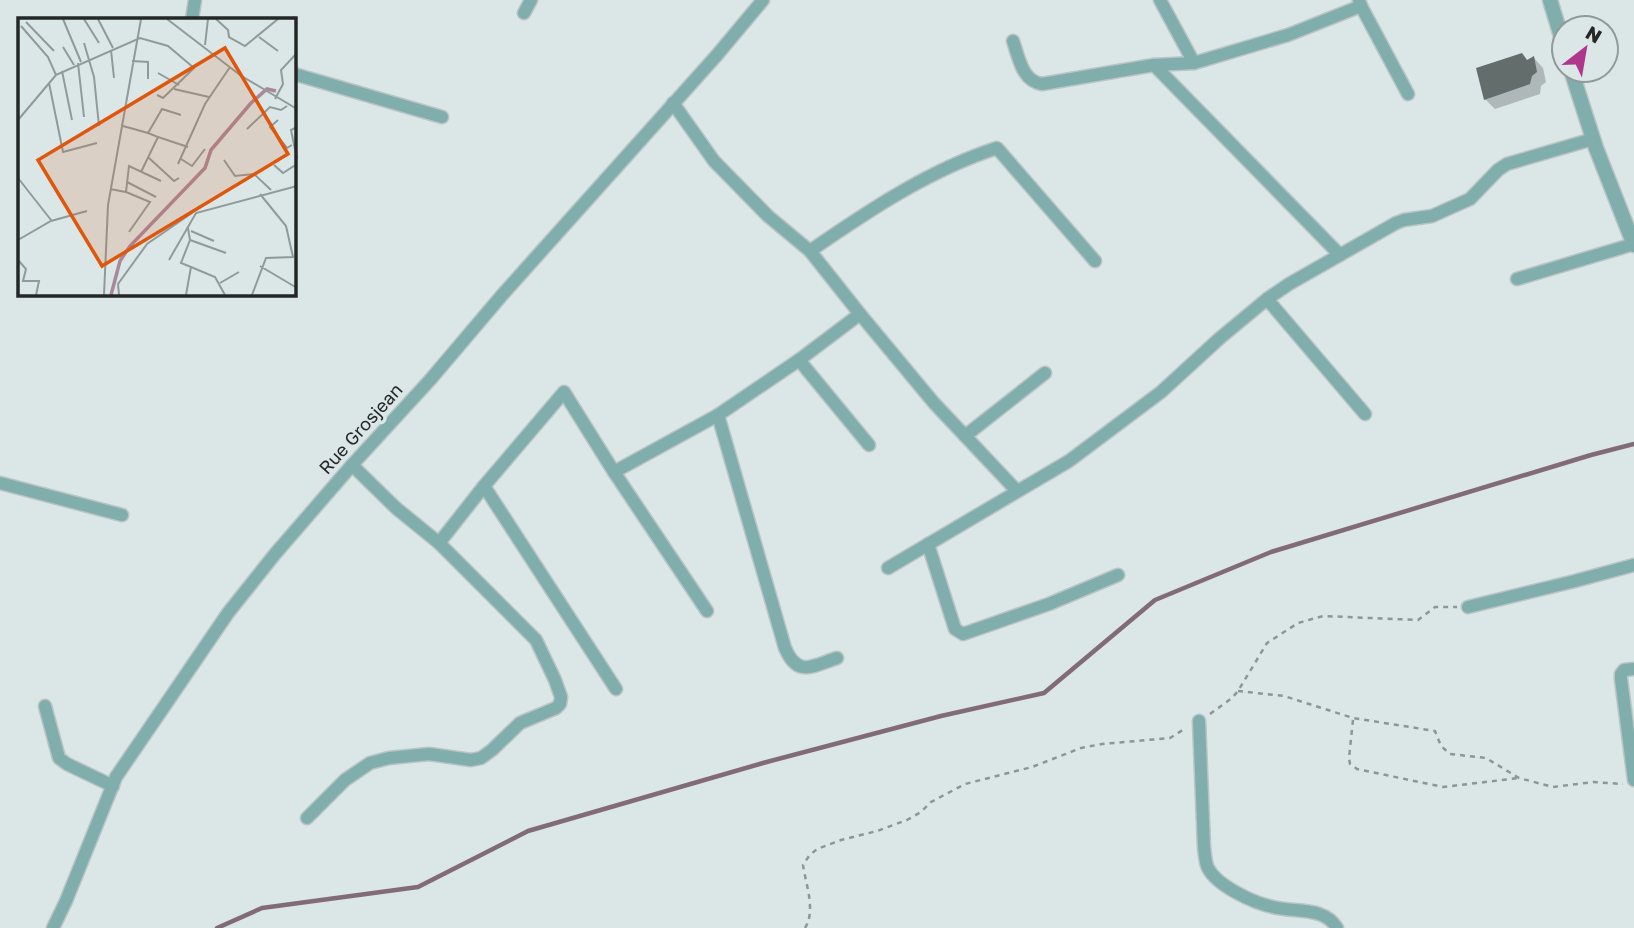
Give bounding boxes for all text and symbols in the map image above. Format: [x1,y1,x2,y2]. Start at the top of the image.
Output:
north arrow [1550,14,1620,84]
inset map [18,18,296,296]
text: N [1582,20,1606,48]
street label: Rue Grosjean [314,379,407,478]

